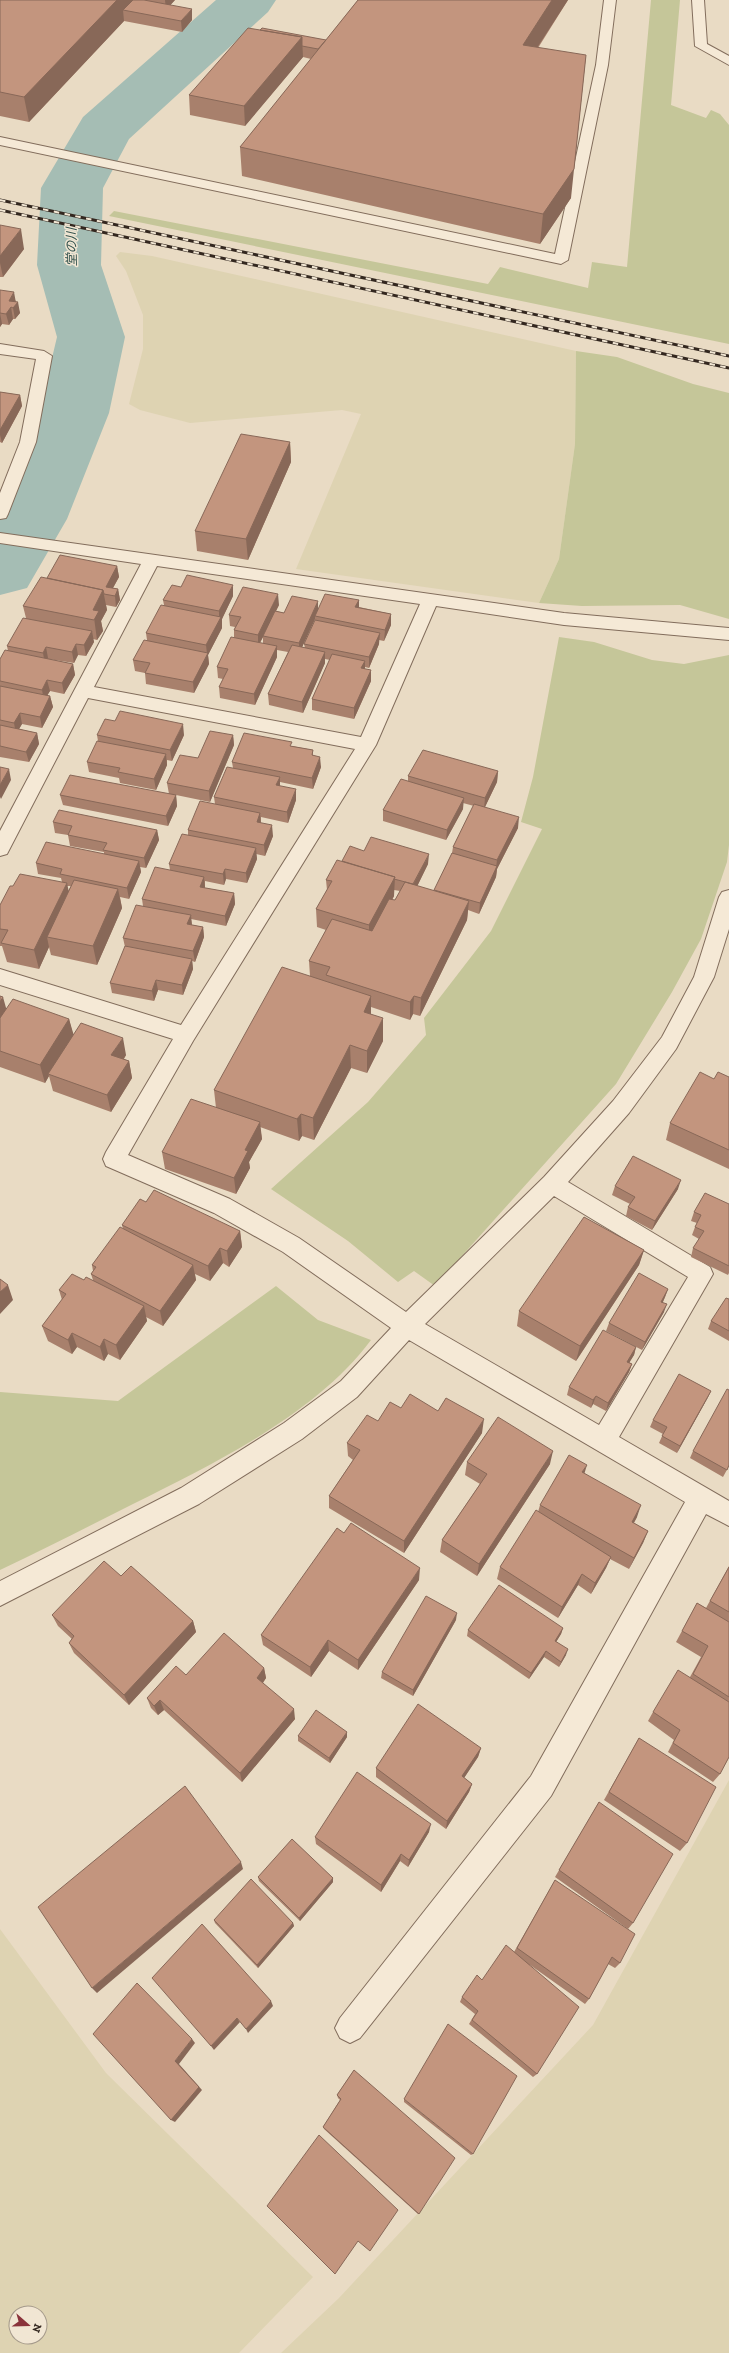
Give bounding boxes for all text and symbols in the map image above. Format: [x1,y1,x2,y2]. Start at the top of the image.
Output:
water label: 堂の川 [64,225,79,267]
north arrow [8,2305,48,2345]
text: N [29,2322,44,2335]

